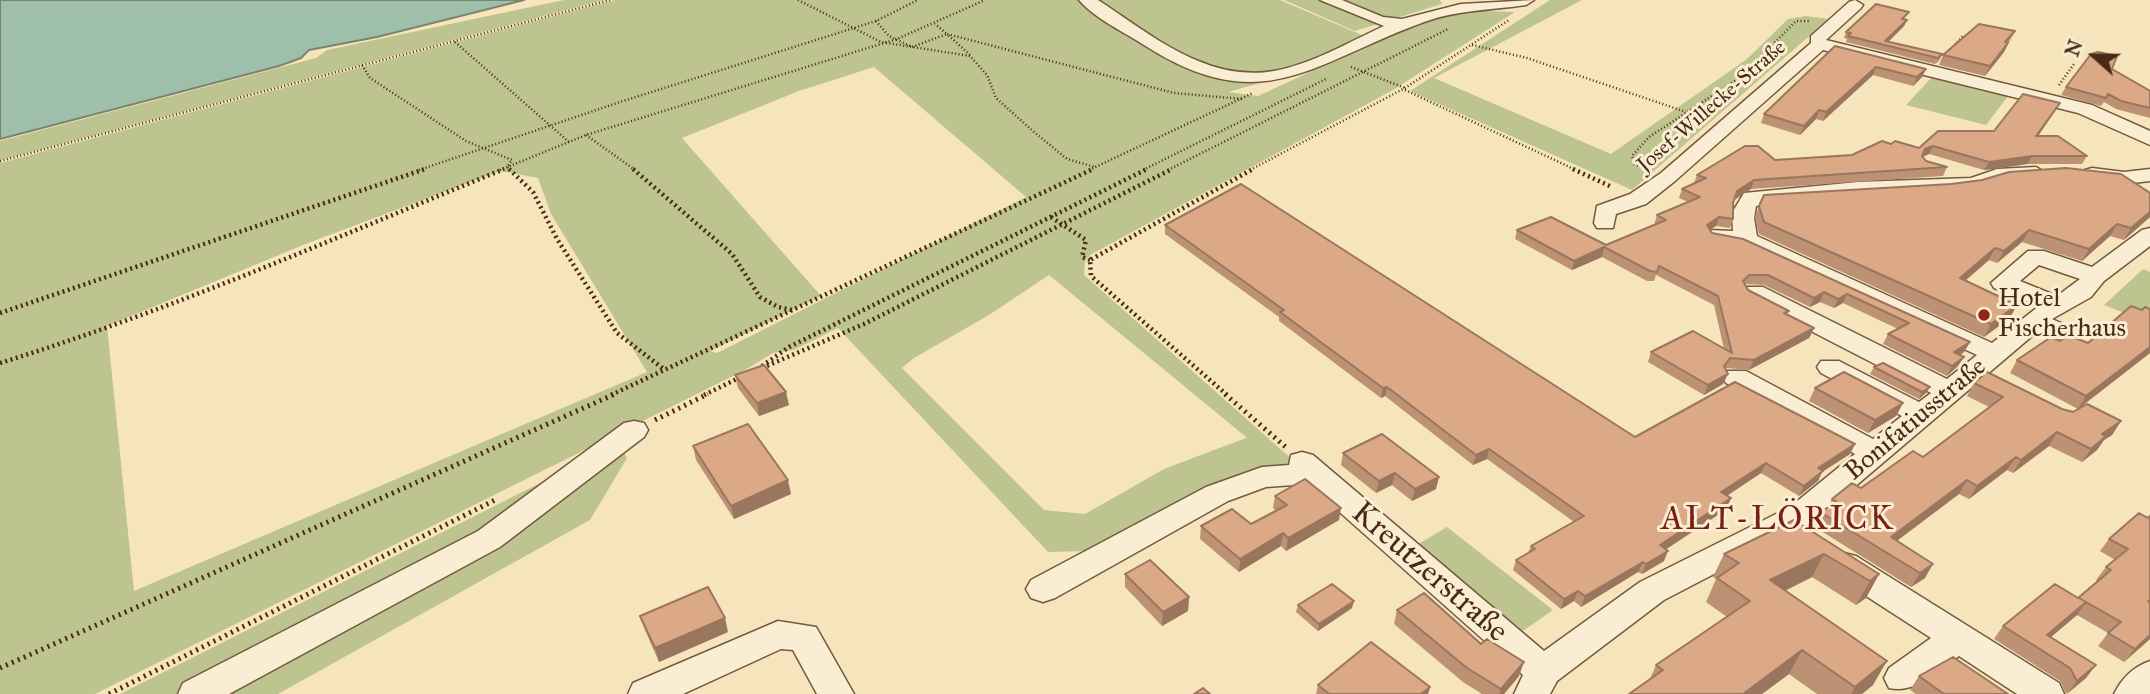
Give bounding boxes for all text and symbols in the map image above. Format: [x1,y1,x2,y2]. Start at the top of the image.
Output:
north arrow [2059,21,2129,91]
street label: Josef-Willecke-Straße [1633,36,1791,178]
text: N [2060,37,2088,60]
place label: Hotel Fischerhaus [1998,284,2126,346]
marker: Hotel Fischerhaus [1976,307,1992,323]
street label: Bonifatiusstraße [1839,352,1993,488]
street label: Kreutzerstraße [1343,495,1515,651]
district label: ALT-LÖRICK [1662,501,1894,541]

